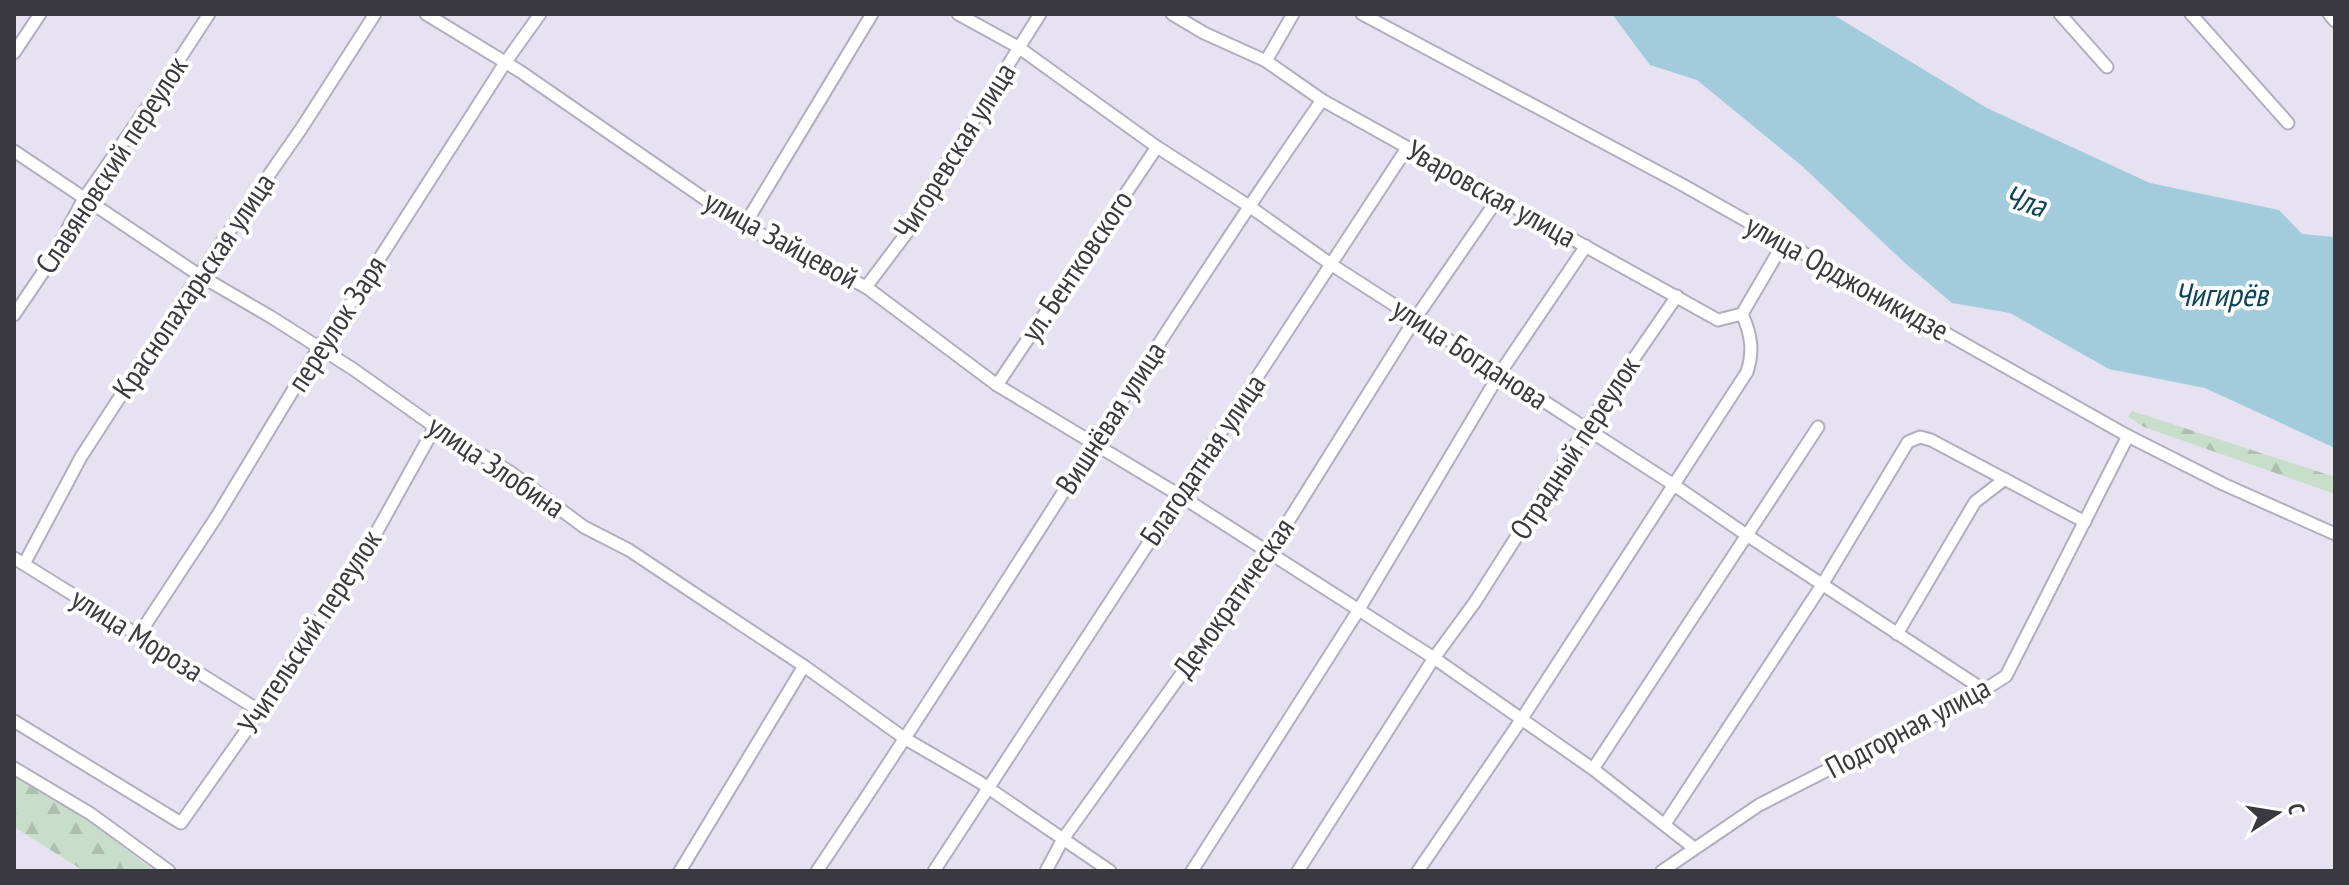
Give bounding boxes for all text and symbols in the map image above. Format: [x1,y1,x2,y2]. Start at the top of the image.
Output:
street label: Славяновский переулок [26,48,196,280]
street label: Чигоревская улица [884,55,1023,246]
street label: Уваровская улица [1400,130,1583,255]
street label: Краснопахарьская улица [103,165,283,405]
water label: Чла [1999,174,2053,227]
street label: улица Зайцевой [698,180,866,297]
street label: ул. Бентковского [1011,182,1141,348]
street label: улица Орджоникидзе [1739,205,1956,349]
street label: переулок Заря [277,248,394,398]
water label: Чигирёв [2174,273,2270,315]
street label: улица Богданова [1386,288,1556,418]
street label: Вишнёвая улица [1046,334,1173,501]
street label: Отрадный переулок [1500,348,1648,546]
street label: Благодатная улица [1130,366,1273,552]
street label: улица Злобина [421,406,573,526]
street label: Демократическая [1163,510,1302,685]
street label: Учительский переулок [228,521,390,741]
street label: улица Мороза [64,578,211,690]
street label: Подгорная улица [1818,667,1996,786]
north arrow [2237,773,2317,853]
text: С [2282,801,2311,817]

